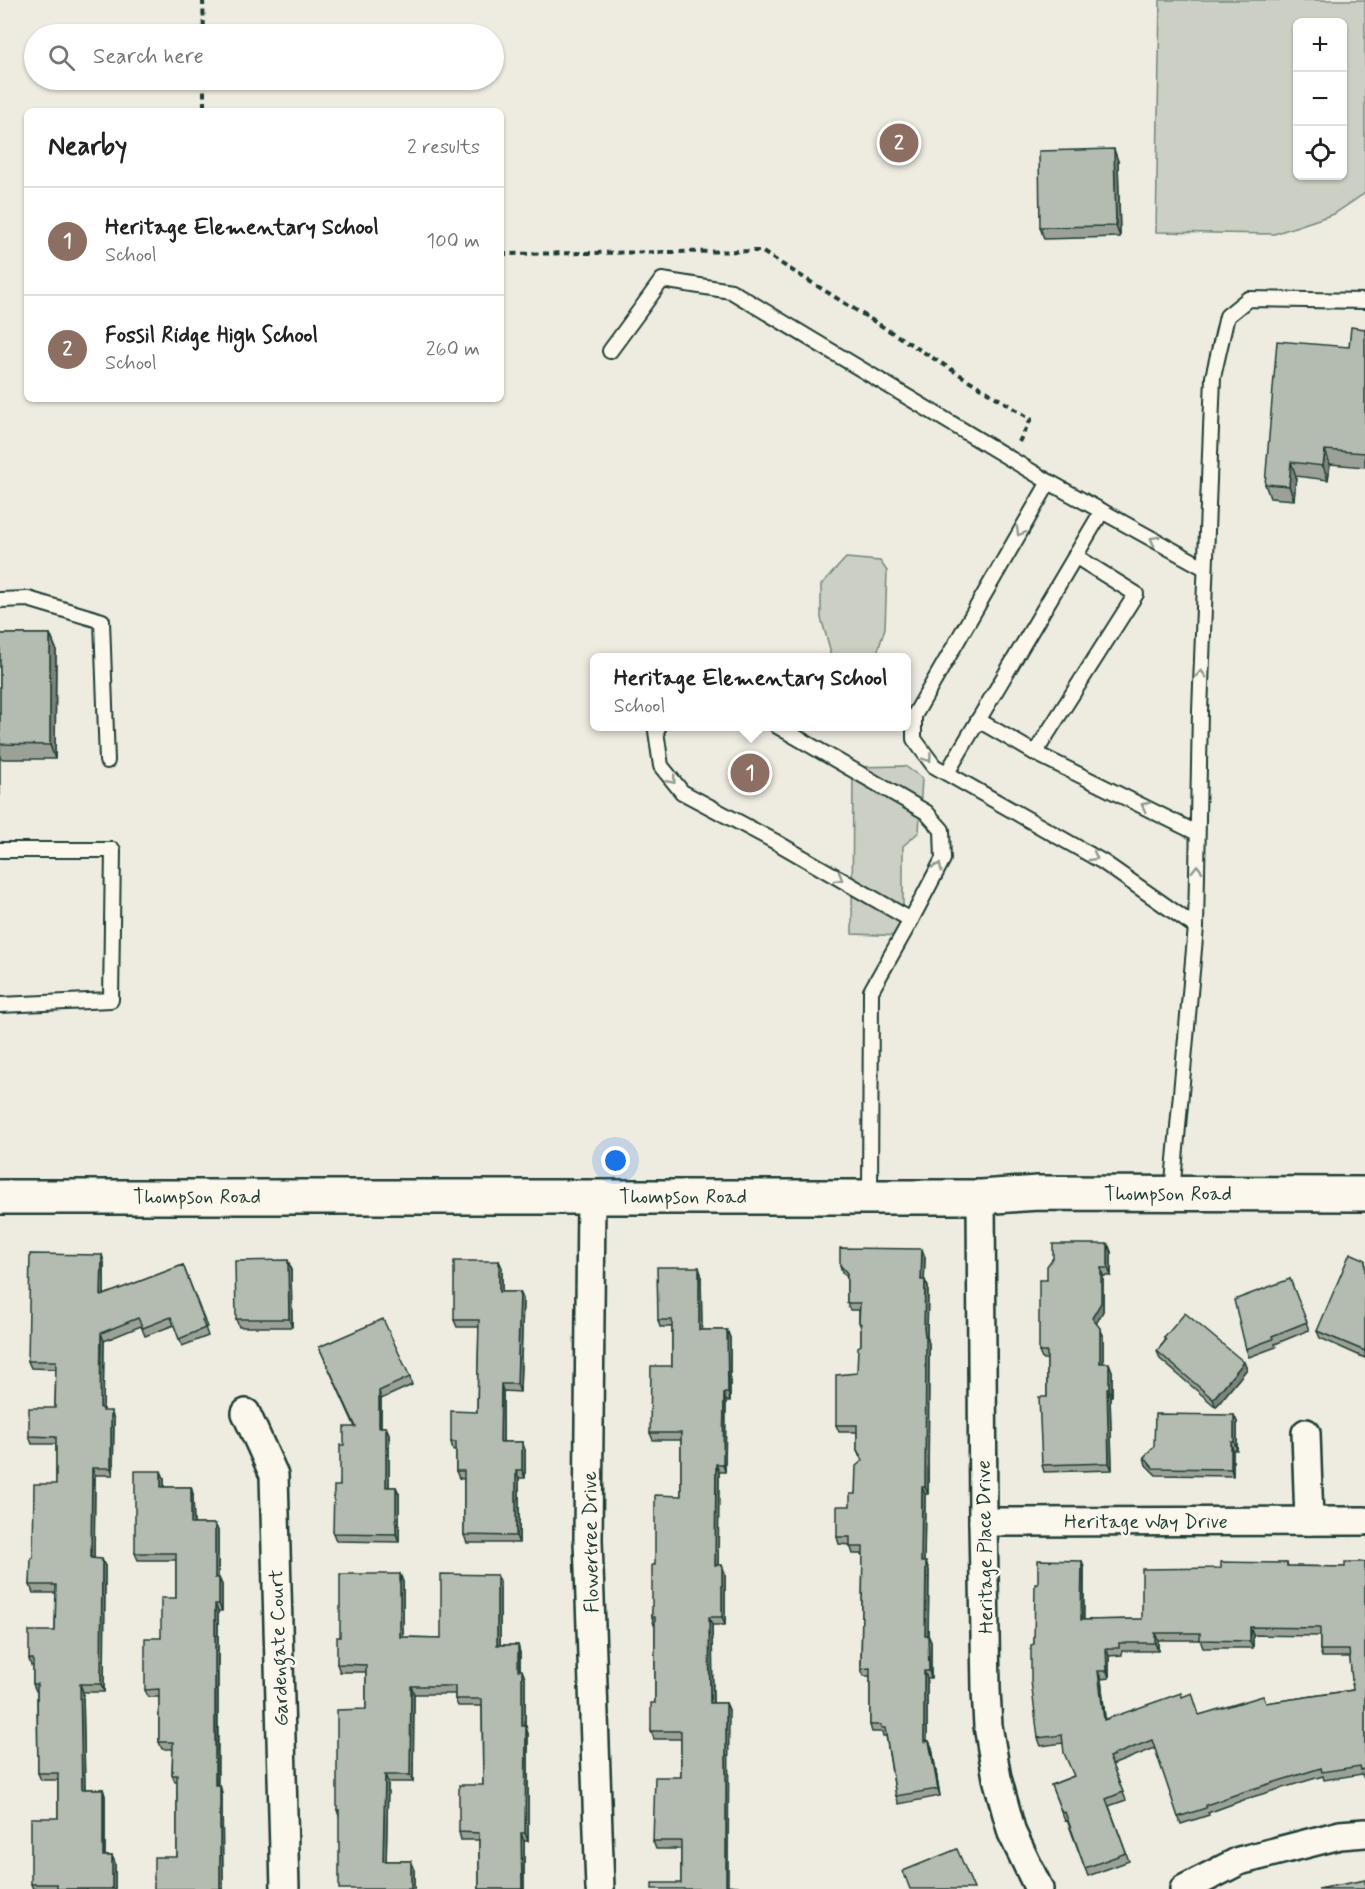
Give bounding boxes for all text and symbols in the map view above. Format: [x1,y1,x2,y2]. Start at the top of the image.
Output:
map controls [1293,18,1347,180]
button: + [1293,18,1347,72]
search box [24,24,504,90]
icon: search [45,41,78,74]
text: Search here [93,43,204,71]
button: − [1293,72,1347,126]
pin: 2 [880,120,918,166]
button: locate [1293,126,1347,180]
text: Nearby [48,130,127,164]
text: 2 results [407,134,480,161]
text: Heritage Elementary School [105,214,379,242]
text: 1 [63,228,72,255]
text: 100 m [426,228,480,255]
text: School [105,242,157,269]
text: Fossil Ridge High School [105,322,318,350]
text: 2 [63,336,72,363]
text: 260 m [426,336,480,363]
text: School [105,350,157,377]
one-way arrow [1016,526,1027,536]
one-way arrow [1150,535,1160,547]
popup [590,653,911,731]
text: Heritage Elementary School [614,665,887,693]
one-way arrow [1195,669,1208,678]
text: School [614,693,665,720]
pin: 1 [730,750,770,796]
one-way arrow [920,751,931,762]
one-way arrow [665,773,676,784]
one-way arrow [1141,802,1152,813]
one-way arrow [1088,850,1098,861]
one-way arrow [931,863,942,874]
one-way arrow [1190,864,1203,873]
one-way arrow [833,871,843,882]
your location [601,1146,630,1175]
street label: Thompson Road [1104,1181,1232,1208]
street label: Thompson Road [133,1184,261,1211]
street label: Thompson Road [619,1184,747,1211]
street label: Heritage Place Drive [970,1460,1001,1634]
street label: Flowertree Drive [577,1471,606,1613]
street label: Heritage Way Drive [1064,1509,1228,1536]
street label: Gardengate Court [263,1569,298,1727]

